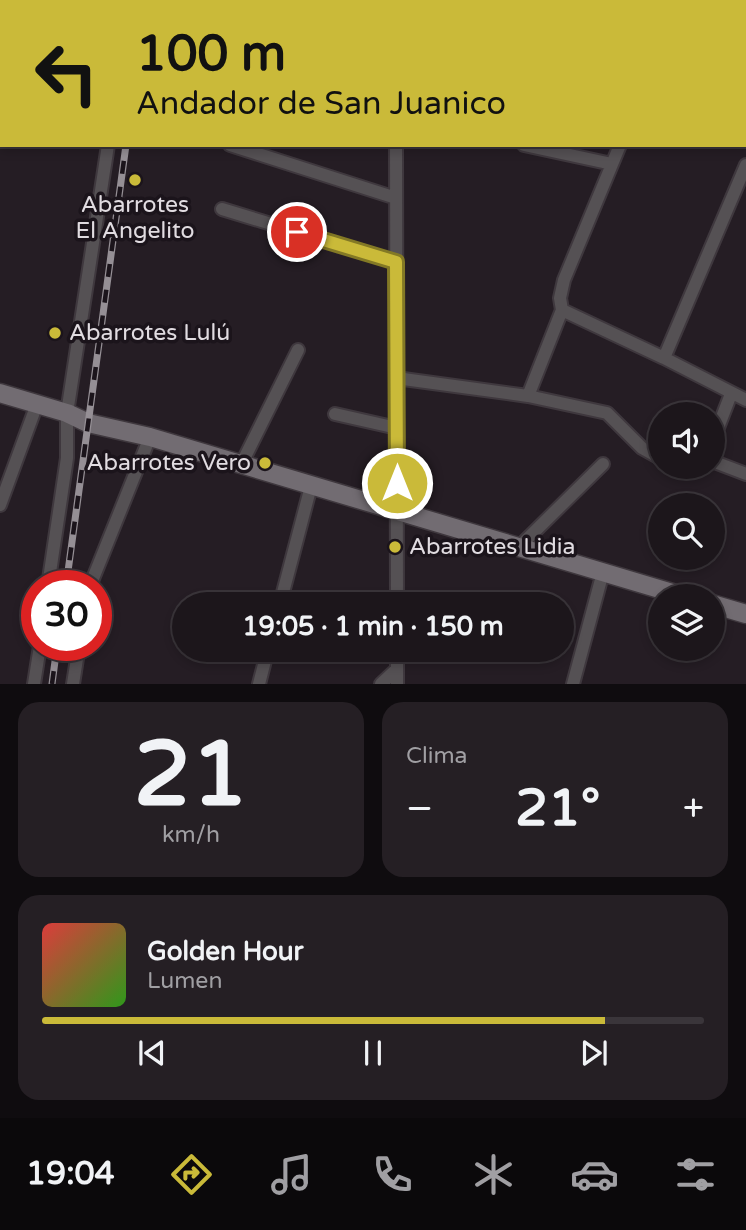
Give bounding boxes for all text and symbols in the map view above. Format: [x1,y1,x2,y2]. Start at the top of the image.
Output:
text: 100 m [136,25,286,84]
icon: left [21,28,112,119]
text: Andador de San Juanico [136,85,506,123]
marker: Abarrotes El Angelito [127,172,143,188]
place label: Abarrotes El Angelito [75,191,195,245]
pin [267,202,327,262]
icon: arrive [278,213,316,251]
place label: Abarrotes Lulú [69,319,230,347]
marker: Abarrotes Lulú [47,325,63,341]
map controls [648,402,725,661]
button: sound [648,402,725,479]
position arrow [360,446,434,520]
place label: Abarrotes Vero [87,449,251,477]
marker: Abarrotes Vero [257,455,273,471]
button: search [648,493,725,570]
place label: Abarrotes Lidia [409,533,575,561]
marker: Abarrotes Lidia [387,539,403,555]
speed limit sign: 30 [21,570,112,661]
button: layers [648,584,725,661]
text: 19:05 · 1 min · 150 m [242,611,504,642]
text: 21 [134,720,248,830]
text: Clima [406,742,467,770]
text: 21° [515,777,600,840]
text: − [406,786,433,832]
text: + [683,786,704,832]
text: km/h [162,821,220,849]
text: Golden Hour [147,936,304,967]
text: Lumen [147,967,222,995]
icon: previous [133,1034,171,1072]
icon: pause [354,1034,392,1072]
icon: next [575,1034,613,1072]
icon: directions [167,1150,216,1199]
icon: music [267,1150,316,1199]
icon: phone [368,1150,417,1199]
icon: climate [469,1150,518,1199]
icon: car [570,1150,619,1199]
icon: filters [671,1150,720,1199]
text: 19:04 [26,1155,115,1193]

